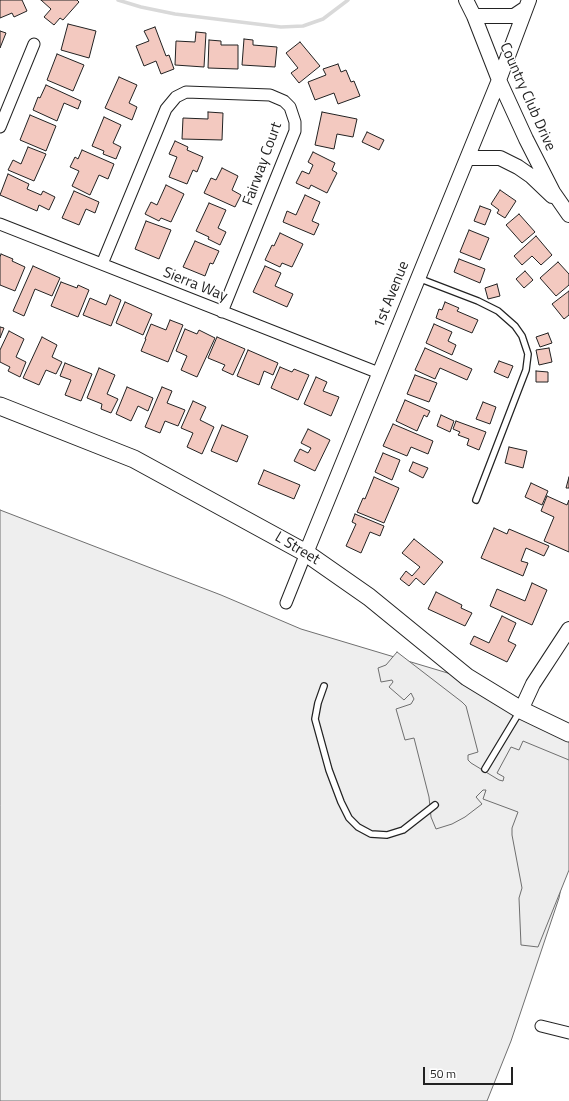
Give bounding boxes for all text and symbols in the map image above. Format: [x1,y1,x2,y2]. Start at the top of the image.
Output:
street label: Country Club Drive [495,40,559,154]
street label: Fairway Court [240,120,286,208]
street label: 1st Avenue [370,259,414,331]
street label: Sierra Way [160,264,230,306]
street label: L Street [271,529,323,569]
scale bar [425,1059,515,1085]
text: 50 m [430,1064,456,1083]

